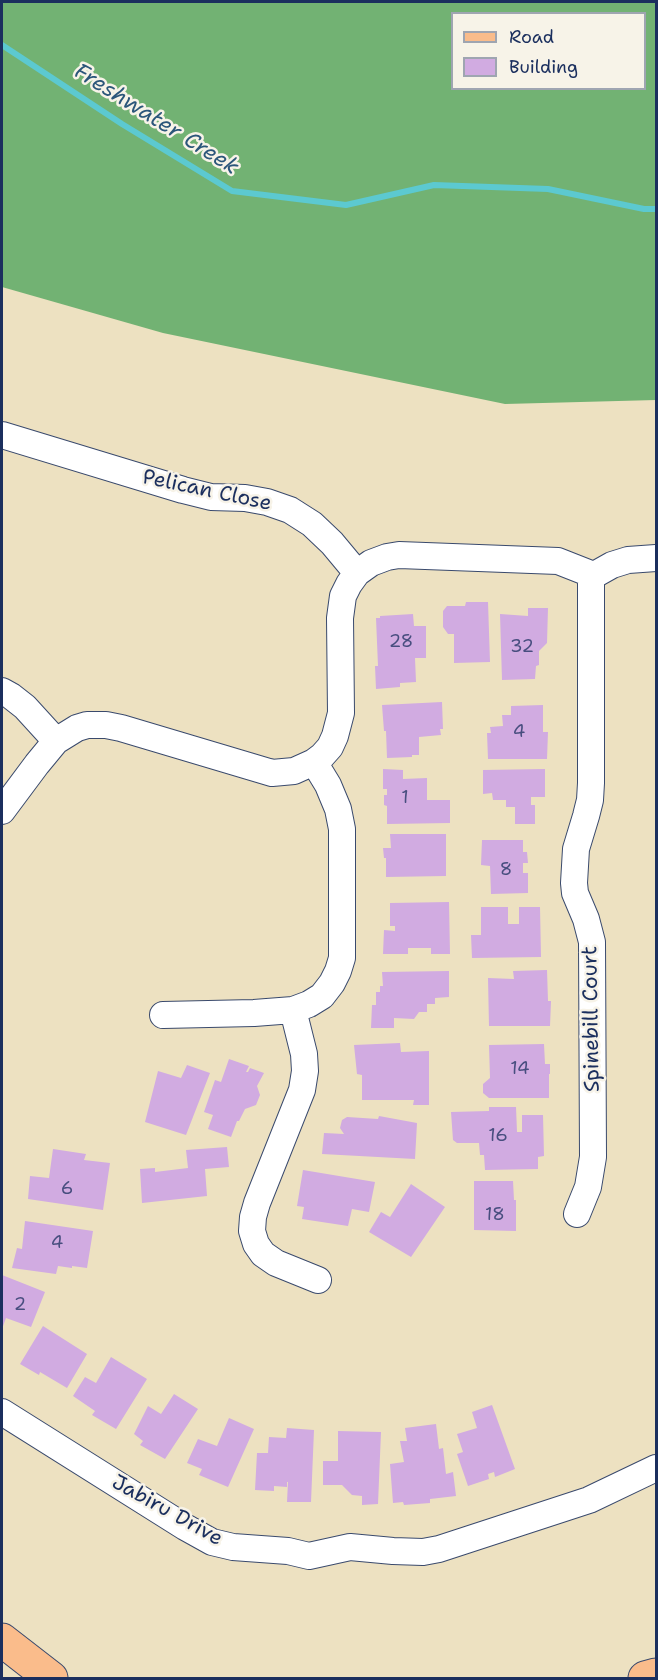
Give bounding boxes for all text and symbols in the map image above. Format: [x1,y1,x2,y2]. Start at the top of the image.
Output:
legend [451,12,646,90]
text: Road [509,25,554,49]
text: Building [509,55,578,79]
water label: Freshwater Creek [69,59,243,181]
street label: Pelican Close [140,465,274,517]
house number: 28 [389,631,413,653]
house number: 32 [510,636,534,658]
house number: 4 [513,721,525,743]
house number: 1 [401,787,409,809]
house number: 8 [500,859,512,881]
street label: Spinebill Court [578,946,606,1092]
house number: 14 [510,1058,530,1080]
house number: 16 [488,1125,508,1147]
house number: 6 [61,1178,73,1200]
house number: 18 [485,1204,505,1226]
house number: 4 [51,1232,63,1254]
house number: 2 [14,1294,26,1316]
street label: Jabiru Drive [107,1470,227,1552]

